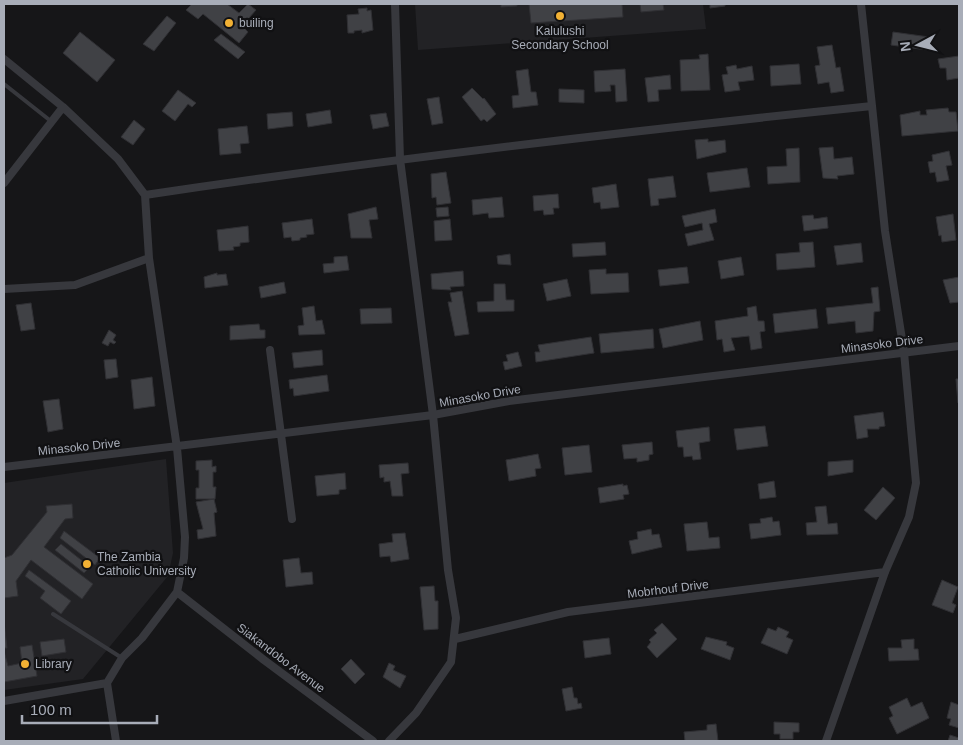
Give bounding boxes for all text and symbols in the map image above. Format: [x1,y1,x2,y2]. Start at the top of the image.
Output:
marker: Kalulushi Secondary School [554,10,566,22]
place label: builing [239,16,274,30]
marker: builing [223,17,235,29]
north arrow [893,20,943,70]
place label: Kalulushi Secondary School [511,24,609,52]
text: N [897,41,914,53]
street label: Minasoko Drive [840,332,924,356]
street label: Minasoko Drive [438,382,522,410]
street label: Minasoko Drive [37,436,121,458]
place label: The Zambia Catholic University [97,550,196,578]
marker: The Zambia Catholic University [81,558,93,570]
street label: Mobrhouf Drive [626,577,710,601]
street label: Siakandobo Avenue [234,620,328,696]
place label: Library [35,657,72,671]
marker: Library [19,658,31,670]
scale bar [22,692,158,724]
text: 100 m [30,701,72,718]

